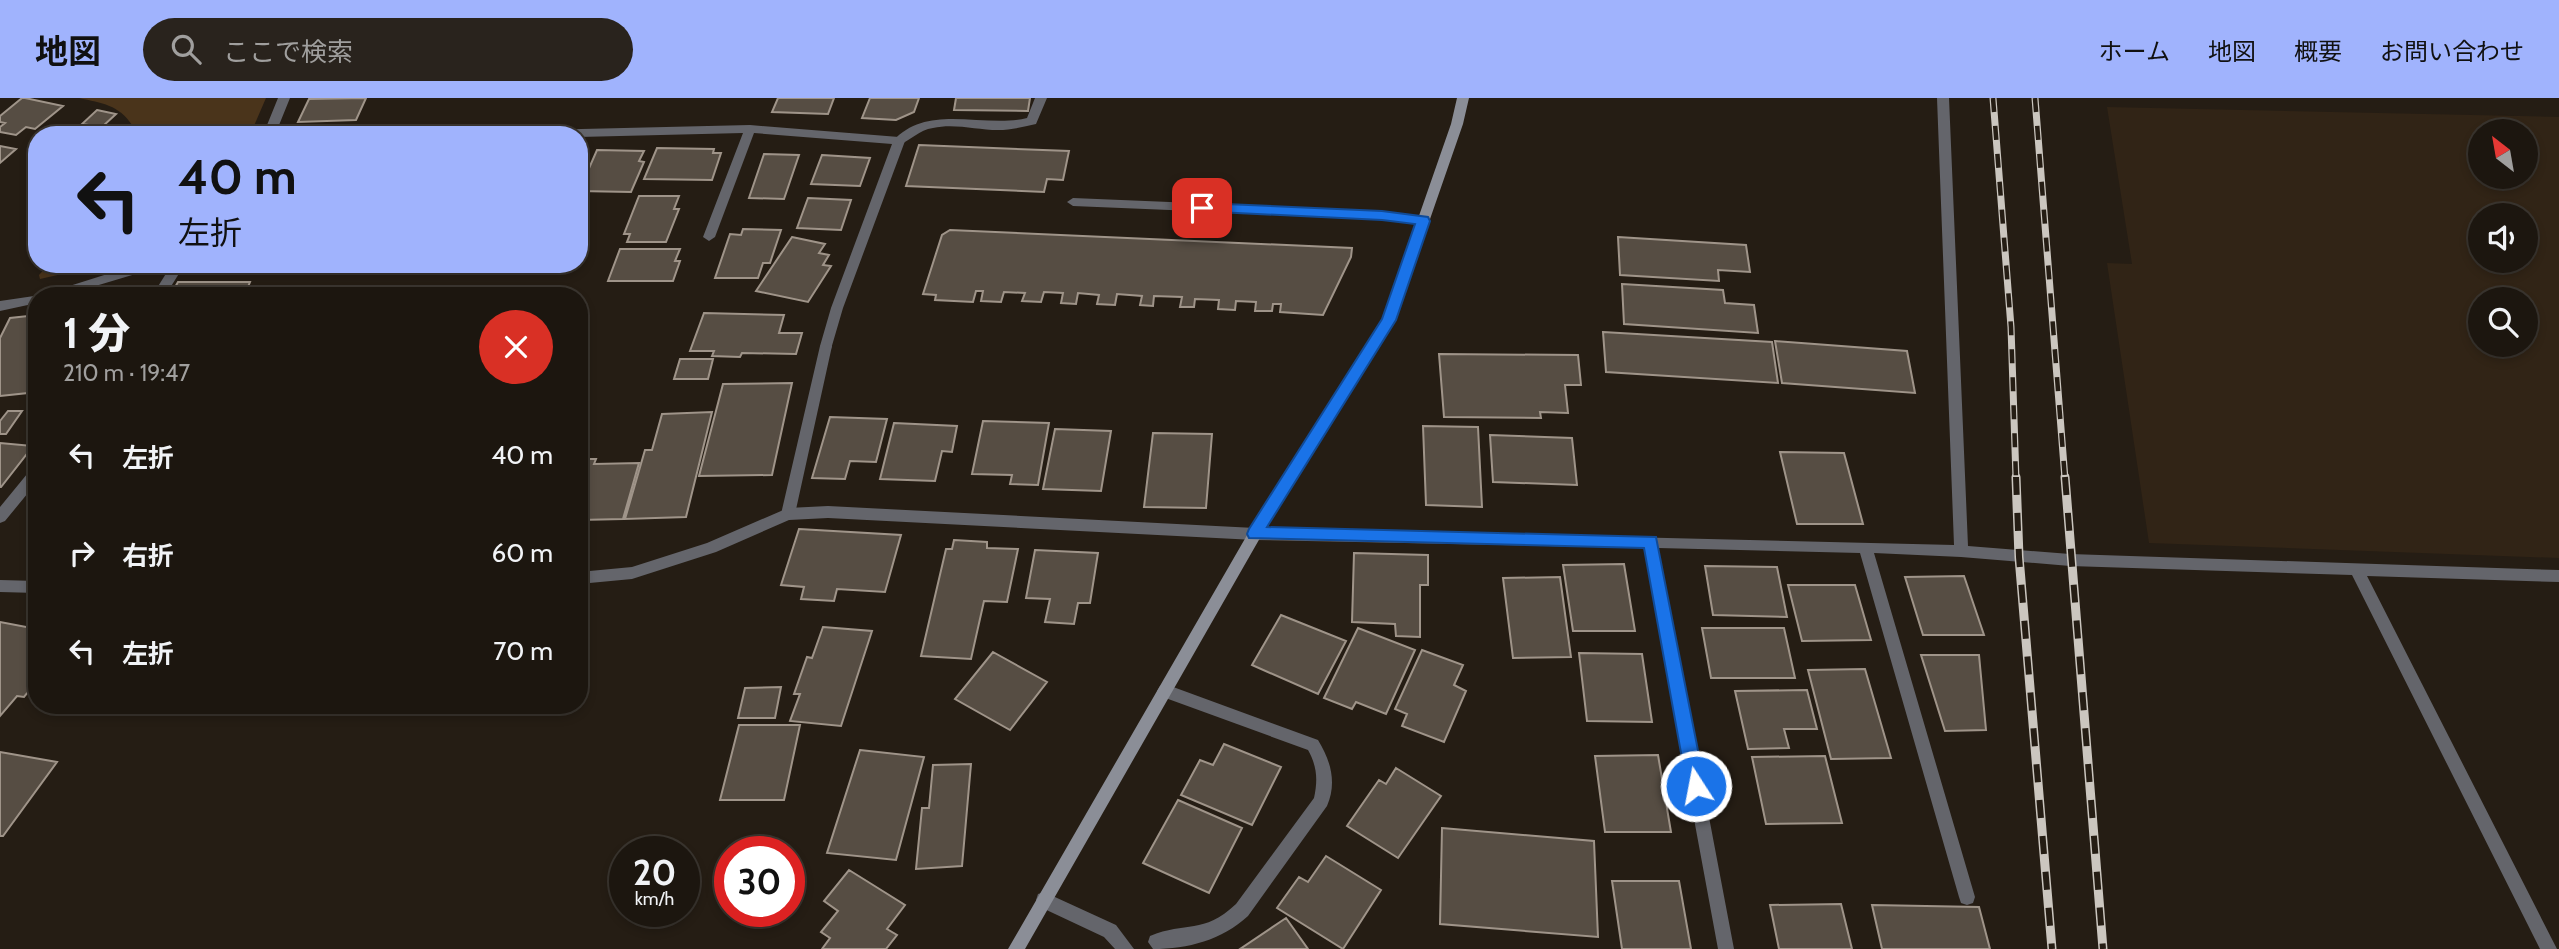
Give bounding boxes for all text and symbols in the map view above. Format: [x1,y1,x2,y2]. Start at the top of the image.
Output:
search box [143,18,633,81]
icon: search [167,30,205,68]
text: 地図 [35,31,101,71]
text: ここで検索 [223,36,353,68]
text: ホーム [2099,37,2170,66]
text: 地図 [2208,37,2256,66]
text: 概要 [2294,37,2342,66]
text: お問い合わせ [2380,37,2524,66]
north arrow [2468,119,2538,189]
map controls [2468,119,2538,357]
text: 40 m [178,147,297,206]
icon: left [63,154,154,245]
pin [1172,178,1232,238]
icon: arrive [1183,189,1221,227]
button: sound [2468,203,2538,273]
text: 左折 [178,213,242,252]
button: search [2468,287,2538,357]
text: 1 分 [63,307,130,359]
button: close [479,310,553,384]
text: 210 m · 19:47 [63,359,190,387]
icon: left [63,436,101,474]
text: 40 m [491,439,553,471]
text: 左折 [122,442,174,474]
icon: right [63,534,101,572]
text: 60 m [491,537,553,569]
text: 右折 [122,540,174,572]
icon: left [63,632,101,670]
text: 70 m [493,635,553,667]
text: 左折 [122,638,174,670]
position arrow [1659,749,1733,823]
speed limit sign: 30 [714,836,805,927]
text: 20 [633,851,676,894]
text: km/h [635,888,674,910]

